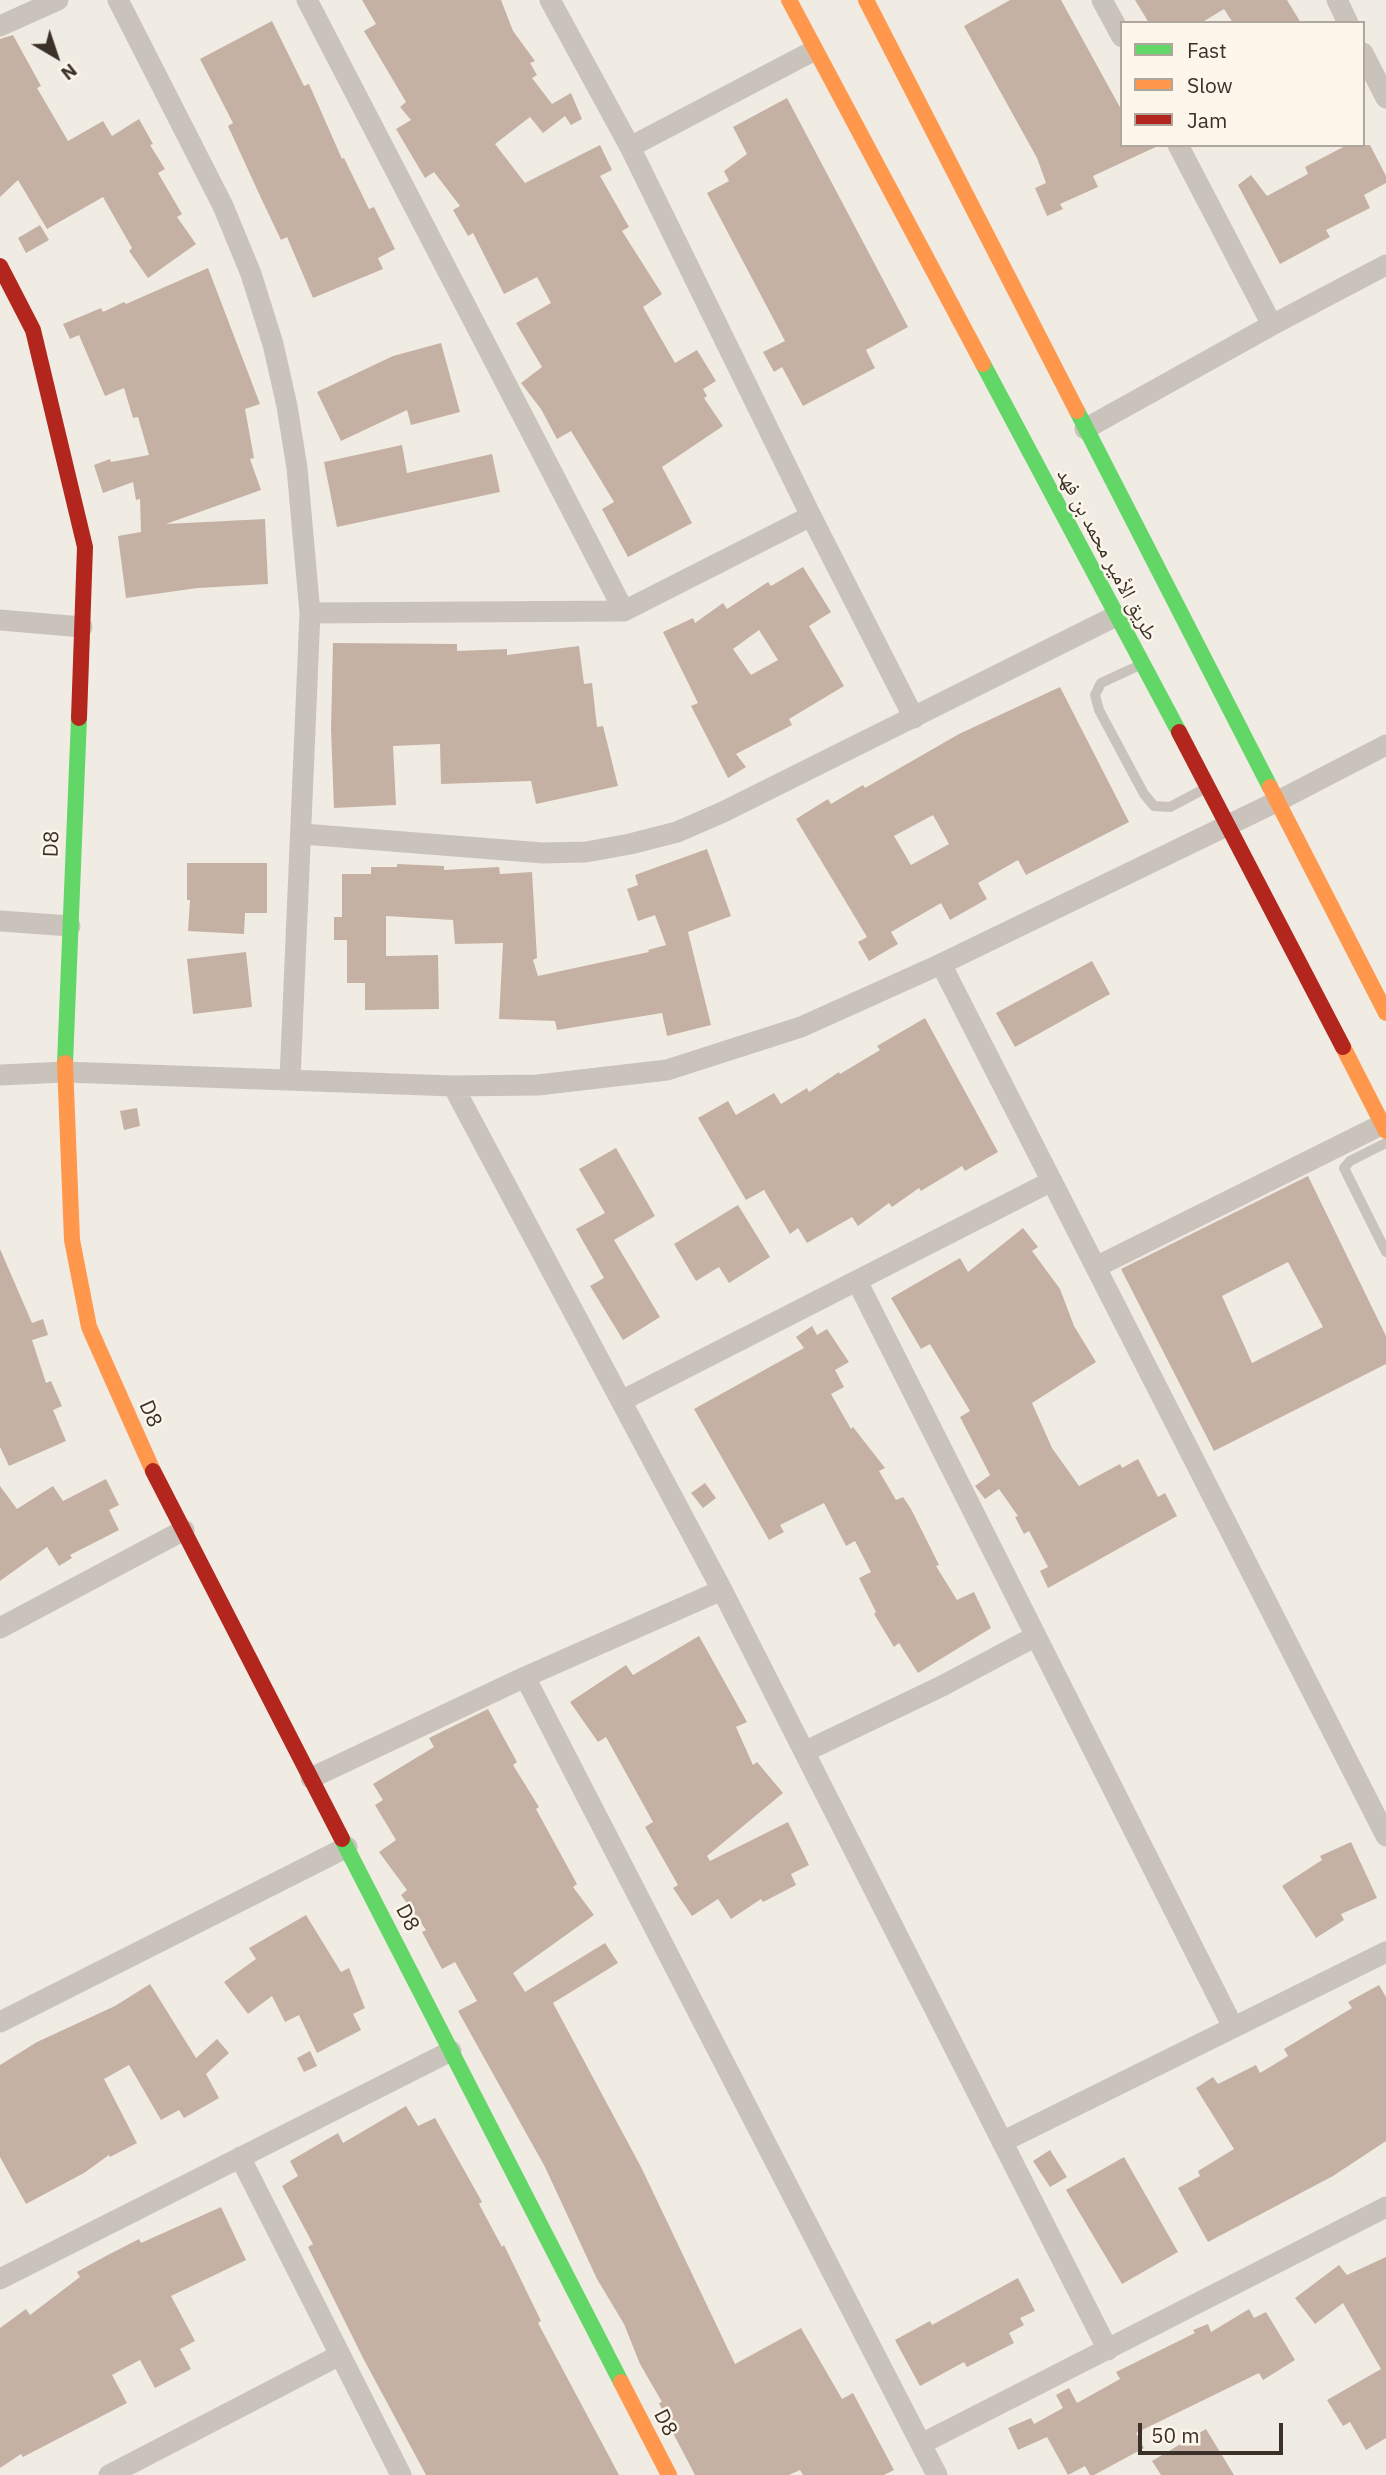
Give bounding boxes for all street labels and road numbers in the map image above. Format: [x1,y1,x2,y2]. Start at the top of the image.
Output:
street label: طريق الأمير محمد بن فهد [1051,465,1163,645]
street label: D8 [39,830,65,858]
street label: D8 [133,1397,167,1431]
street label: D8 [390,1900,424,1936]
street label: D8 [648,2405,682,2441]

